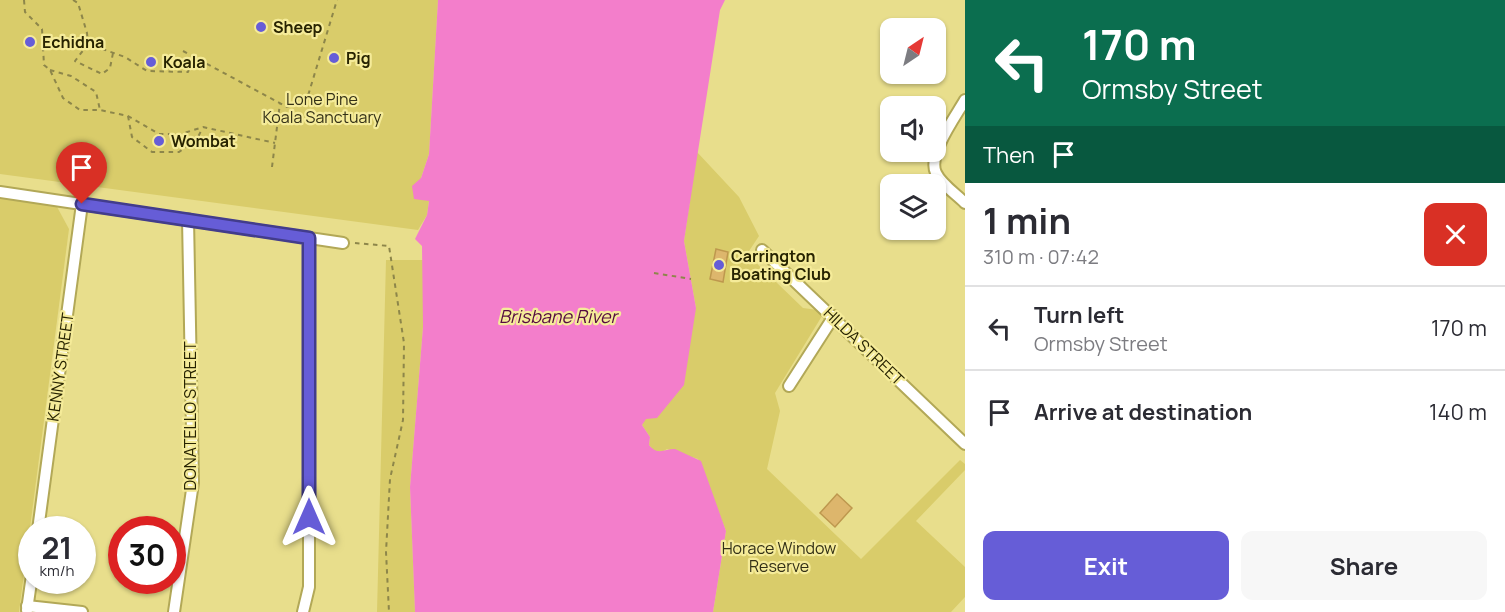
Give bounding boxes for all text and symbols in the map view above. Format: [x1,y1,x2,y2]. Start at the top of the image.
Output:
text: 170 m [1082,15,1197,73]
place label: Sheep [273,16,323,38]
north arrow [880,18,946,84]
map controls [880,18,946,240]
marker: Sheep [254,20,268,34]
icon: left [983,24,1061,102]
place label: Echidna [42,31,104,53]
marker: Echidna [23,35,37,49]
place label: Pig [346,47,371,69]
place label: Koala [163,51,206,73]
marker: Pig [327,51,341,65]
marker: Koala [144,55,158,69]
text: Ormsby Street [1082,70,1263,107]
park label: Lone Pine Koala Sanctuary [263,88,382,128]
button: sound [880,96,946,162]
place label: Wombat [171,130,236,152]
marker: Wombat [152,134,166,148]
icon: arrive [1047,138,1080,171]
text: Then [983,140,1035,170]
pin [56,142,107,204]
icon: arrive [65,151,98,184]
button: layers [880,174,946,240]
text: 1 min [983,196,1071,245]
button: close [1424,203,1487,266]
text: 310 m · 07:42 [983,243,1099,270]
place label: Carrington Boating Club [731,245,831,285]
marker: Carrington Boating Club [712,258,726,272]
text: Turn left [1034,300,1124,330]
street label: HILDA STREET [819,302,909,390]
water label: Brisbane River [499,304,619,328]
street label: KENNY STREET [42,311,79,423]
icon: left [983,312,1016,345]
text: 170 m [1431,313,1487,343]
text: Ormsby Street [1034,330,1168,357]
street label: DONATELLO STREET [179,341,201,491]
icon: arrive [983,396,1016,429]
text: Arrive at destination [1034,397,1252,427]
text: 140 m [1429,397,1487,427]
position arrow [277,485,341,549]
speed limit sign: 30 [108,516,186,594]
text: 21 [41,527,73,568]
button: Exit [983,531,1229,600]
button: Share [1241,531,1487,600]
park label: Horace Window Reserve [722,537,836,577]
text: km/h [40,560,74,581]

